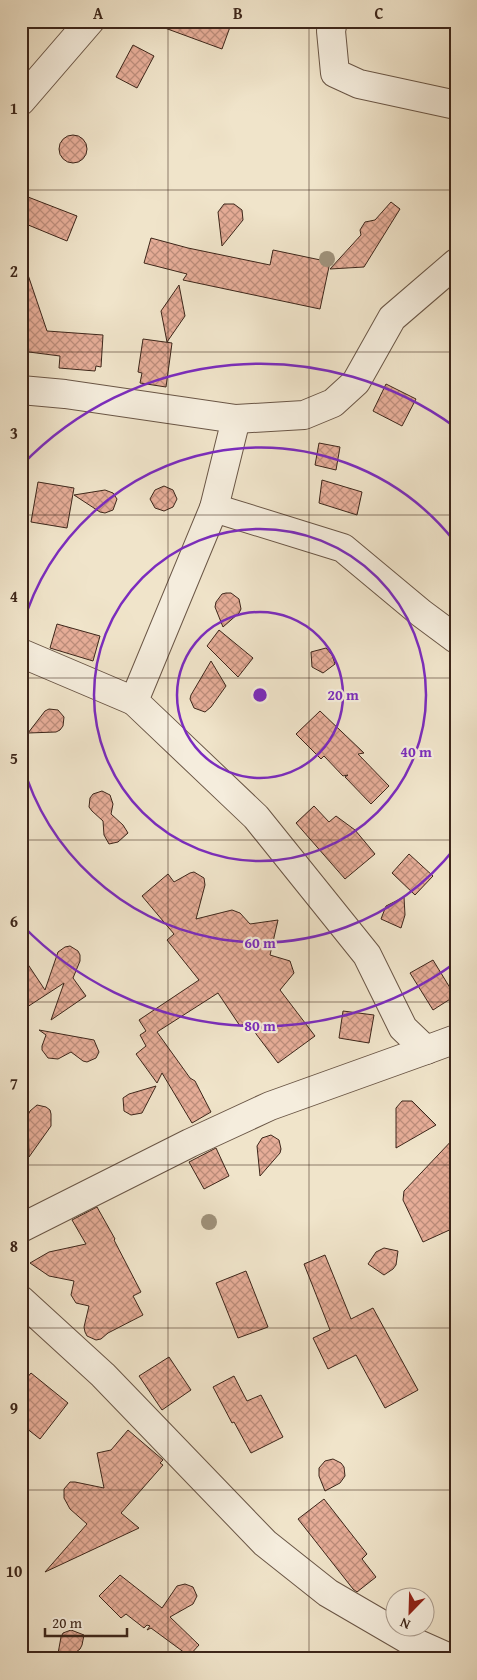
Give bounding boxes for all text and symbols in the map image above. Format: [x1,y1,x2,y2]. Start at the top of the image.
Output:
text: A [93,1,104,25]
text: B [233,1,243,25]
text: C [374,1,384,25]
text: 1 [10,96,18,120]
text: 2 [10,259,18,283]
text: 3 [10,421,18,445]
text: 4 [10,584,18,608]
text: 20 m [327,684,359,705]
centre of rings [251,686,269,704]
text: 40 m [400,741,432,762]
text: 5 [10,746,18,770]
text: 6 [10,909,18,933]
text: 60 m [244,932,276,953]
text: 80 m [244,1015,276,1036]
text: 7 [10,1071,18,1095]
text: 8 [10,1234,18,1258]
text: 9 [10,1396,18,1420]
text: 10 [6,1559,22,1583]
north arrow [384,1588,434,1638]
scale bar [45,1605,128,1637]
text: 20 m [52,1612,83,1633]
text: N [396,1613,413,1635]

